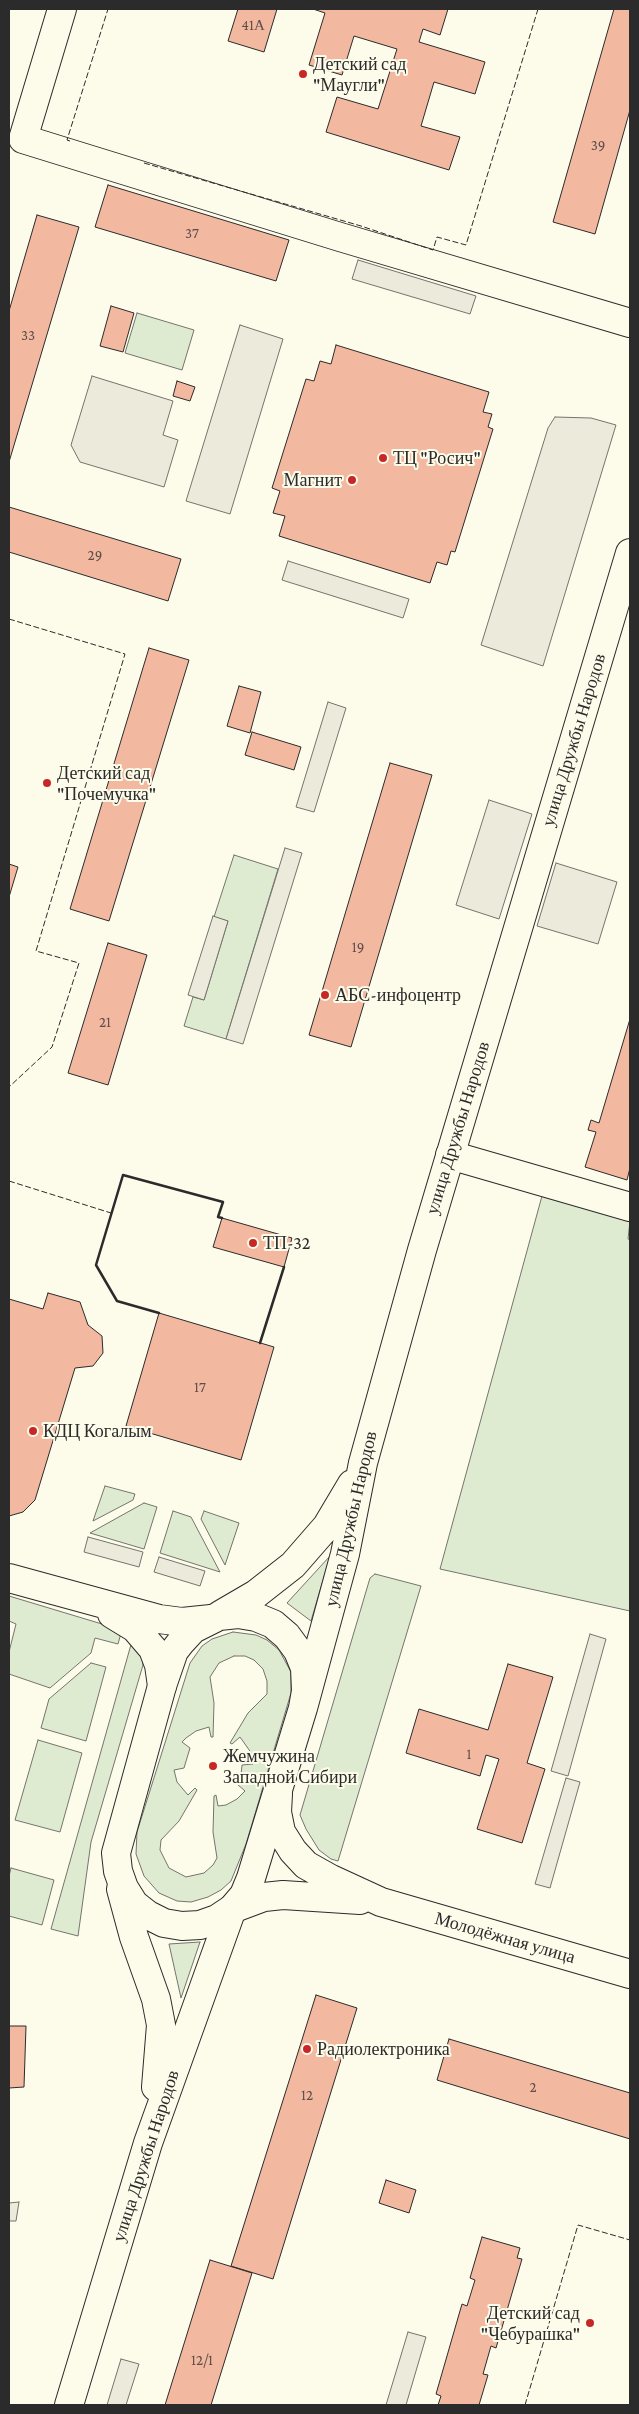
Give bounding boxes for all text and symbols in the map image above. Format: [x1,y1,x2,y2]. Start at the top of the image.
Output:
house number: 41А [241,16,265,34]
place label: Детский сад "Маугли" [313,53,406,96]
marker: Детский сад "Маугли" [297,68,309,80]
house number: 39 [591,136,605,154]
house number: 37 [185,224,199,242]
house number: 33 [21,326,35,344]
place label: ТЦ "Росич" [393,447,481,469]
marker: ТЦ "Росич" [377,452,389,464]
place label: Магнит [283,469,342,491]
marker: Магнит [346,474,358,486]
house number: 29 [88,546,102,564]
street label: улица Дружбы Народов [537,651,611,829]
place label: Детский сад "Почемучка" [57,762,156,804]
marker: Детский сад "Почемучка" [41,777,53,789]
house number: 19 [352,938,364,956]
place label: АБС-инфоцентр [335,984,461,1006]
marker: АБС-инфоцентр [319,989,331,1001]
house number: 21 [99,1013,111,1031]
street label: улица Дружбы Народов [421,1039,495,1217]
place label: ТП-32 [263,1232,310,1254]
marker: ТП-32 [247,1237,259,1249]
house number: 17 [194,1378,206,1396]
place label: КДЦ Когалым [43,1420,152,1442]
marker: КДЦ Когалым [27,1425,39,1437]
street label: улица Дружбы Народов [320,1429,382,1609]
place label: Жемчужина Западной Сибири [223,1745,357,1788]
house number: 1 [467,1745,471,1763]
marker: Жемчужина Западной Сибири [207,1760,219,1772]
street label: Молодёжная улица [432,1908,578,1968]
place label: Радиолектроника [317,2038,450,2060]
marker: Радиолектроника [301,2043,313,2055]
street label: улица Дружбы Народов [108,2067,184,2245]
house number: 2 [529,2078,537,2096]
house number: 12 [301,2086,313,2104]
place label: Детский сад "Чебурашка" [481,2302,580,2344]
marker: Детский сад "Чебурашка" [584,2317,596,2329]
house number: 12/1 [191,2351,213,2369]

